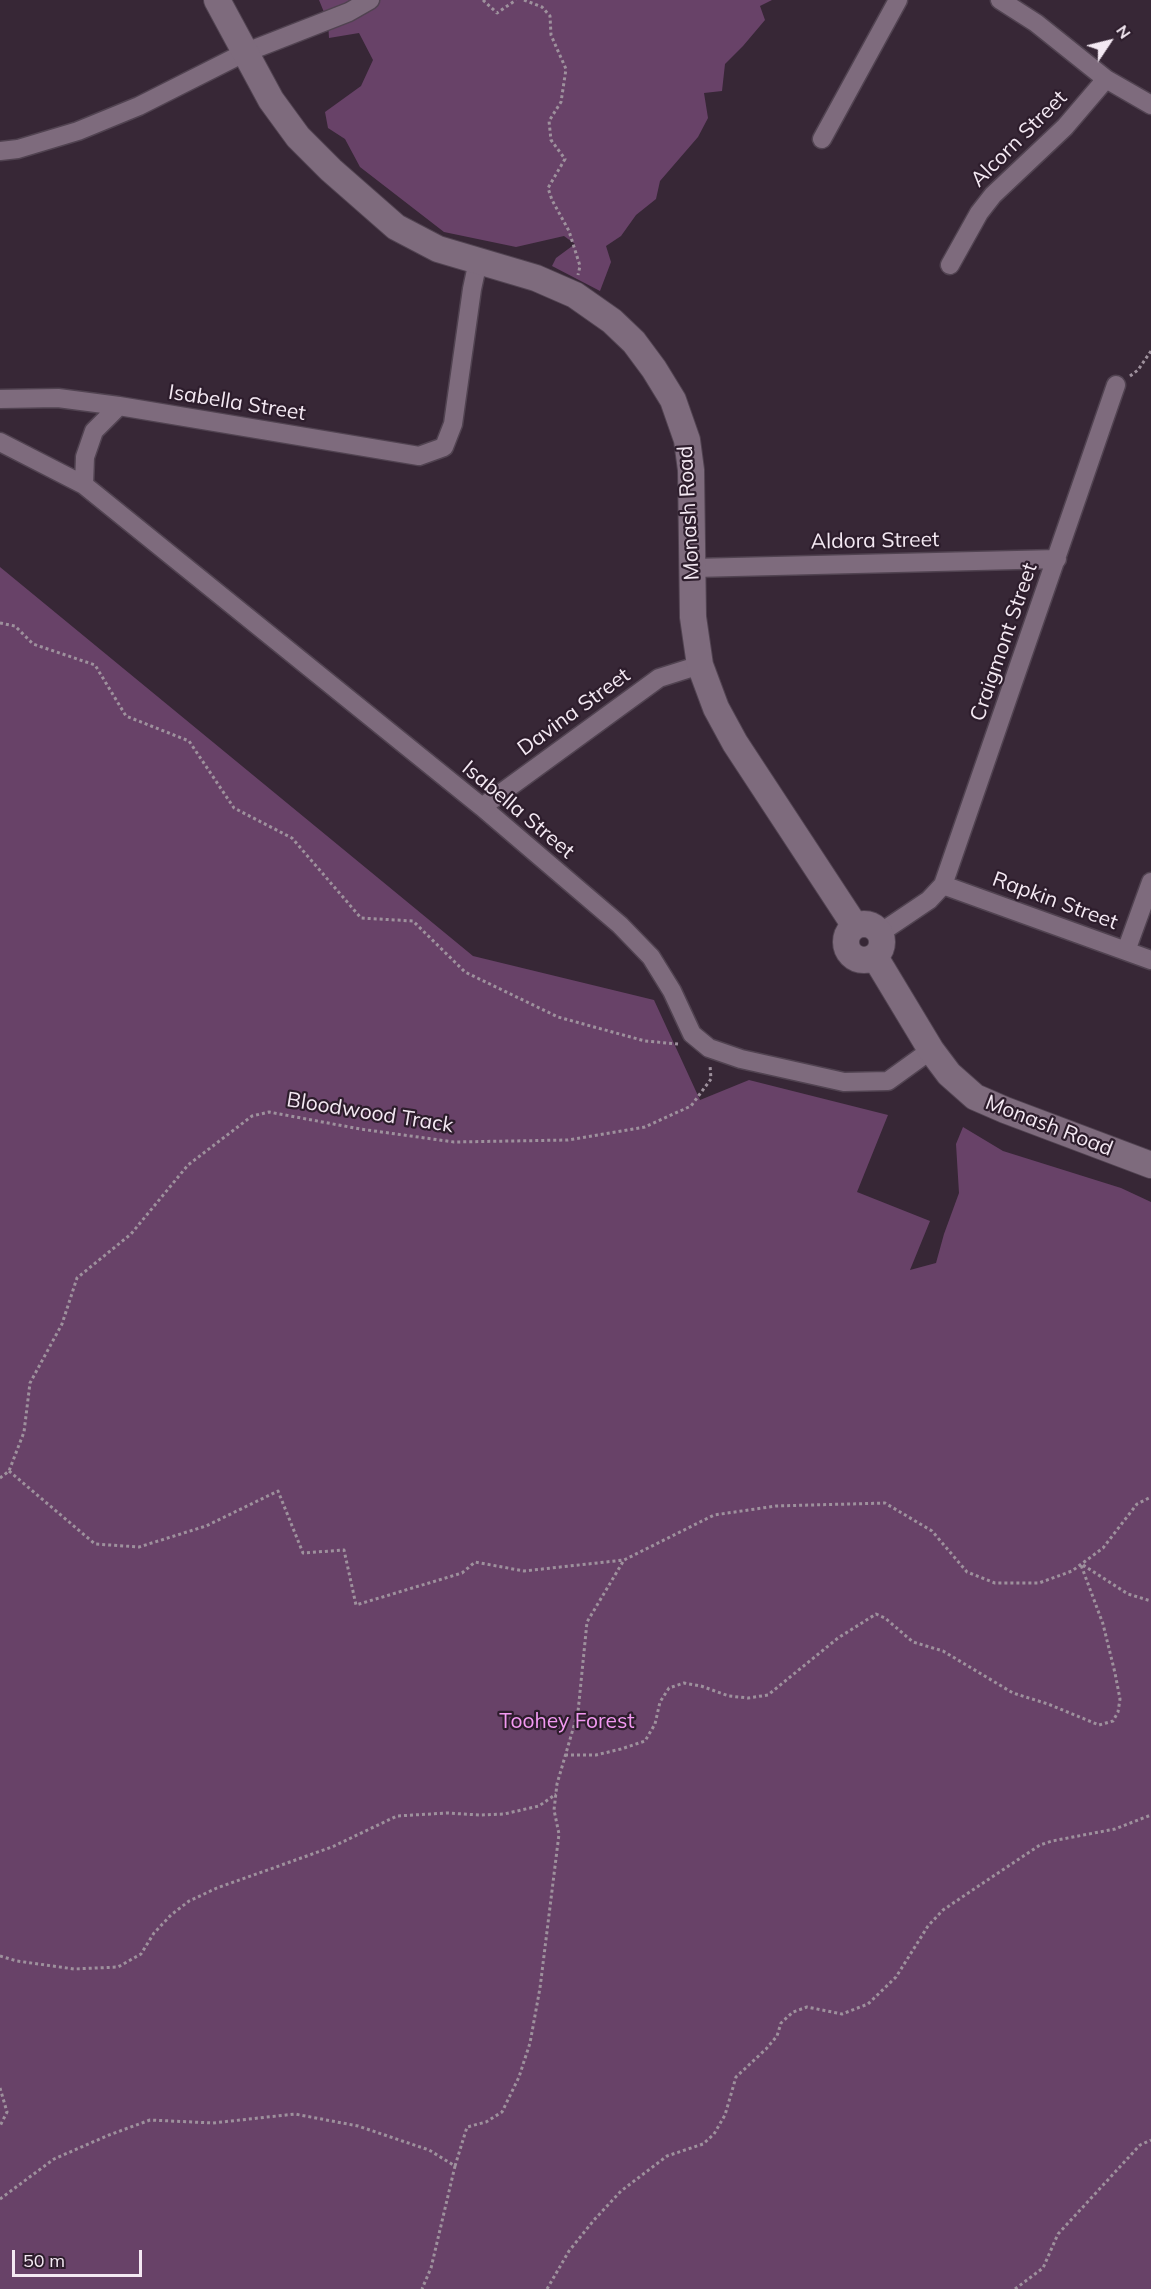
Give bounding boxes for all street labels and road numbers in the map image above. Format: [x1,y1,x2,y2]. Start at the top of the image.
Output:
street label: Alcorn Street [966,86,1072,192]
street label: Isabella Street [167,380,307,426]
street label: Monash Road [673,445,705,581]
street label: Aldora Street [810,527,940,555]
street label: Craigmont Street [965,560,1043,724]
street label: Davina Street [513,663,635,761]
street label: Isabella Street [457,756,579,864]
street label: Rapkin Street [989,867,1121,935]
street label: Bloodwood Track [285,1087,455,1139]
street label: Monash Road [982,1090,1116,1162]

